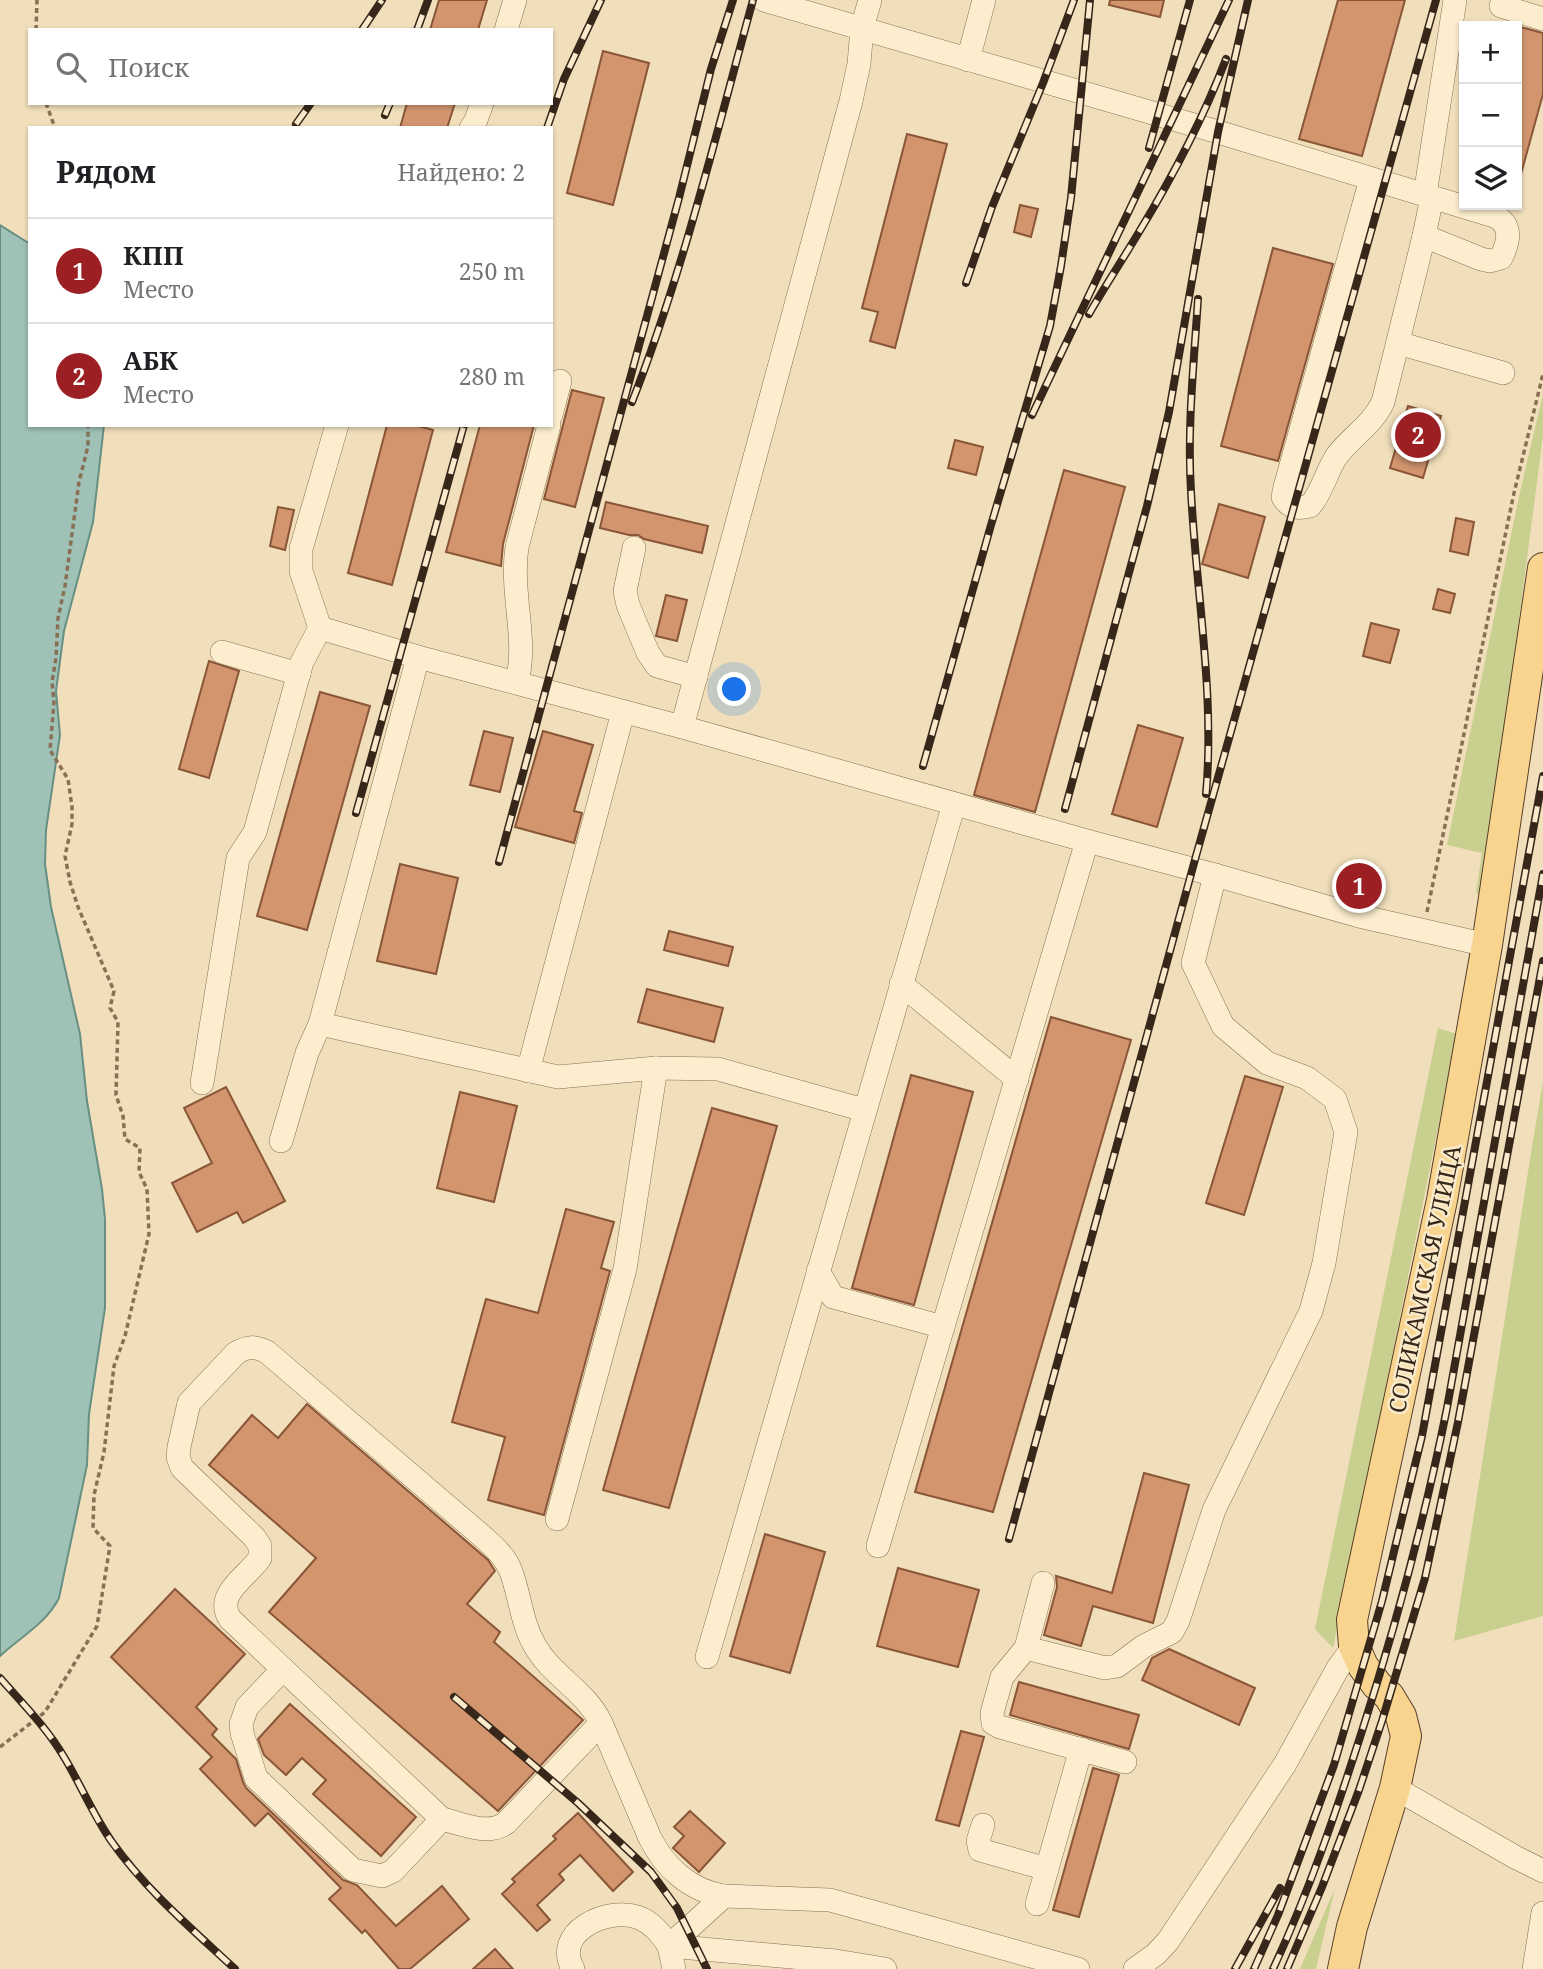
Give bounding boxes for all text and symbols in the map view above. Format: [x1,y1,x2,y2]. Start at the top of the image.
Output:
map controls [1459,21,1522,210]
button: + [1459,21,1522,84]
search box [28,28,553,105]
icon: search [52,48,90,86]
text: Поиск [108,49,189,85]
button: − [1459,84,1522,147]
button: layers [1459,147,1522,210]
text: Рядом [56,151,156,192]
text: Найдено: 2 [397,156,525,188]
text: КПП [123,237,184,273]
text: 1 [73,255,86,287]
text: 250 m [459,255,525,287]
text: Место [123,273,194,305]
text: АБК [123,342,178,378]
text: 2 [73,360,86,392]
text: 280 m [459,360,525,392]
text: Место [123,378,194,410]
pin: 2 [1395,409,1441,461]
your location [717,672,751,706]
pin: 1 [1336,860,1382,912]
street label: СОЛИКАМСКАЯ УЛИЦА [1380,1141,1468,1416]

